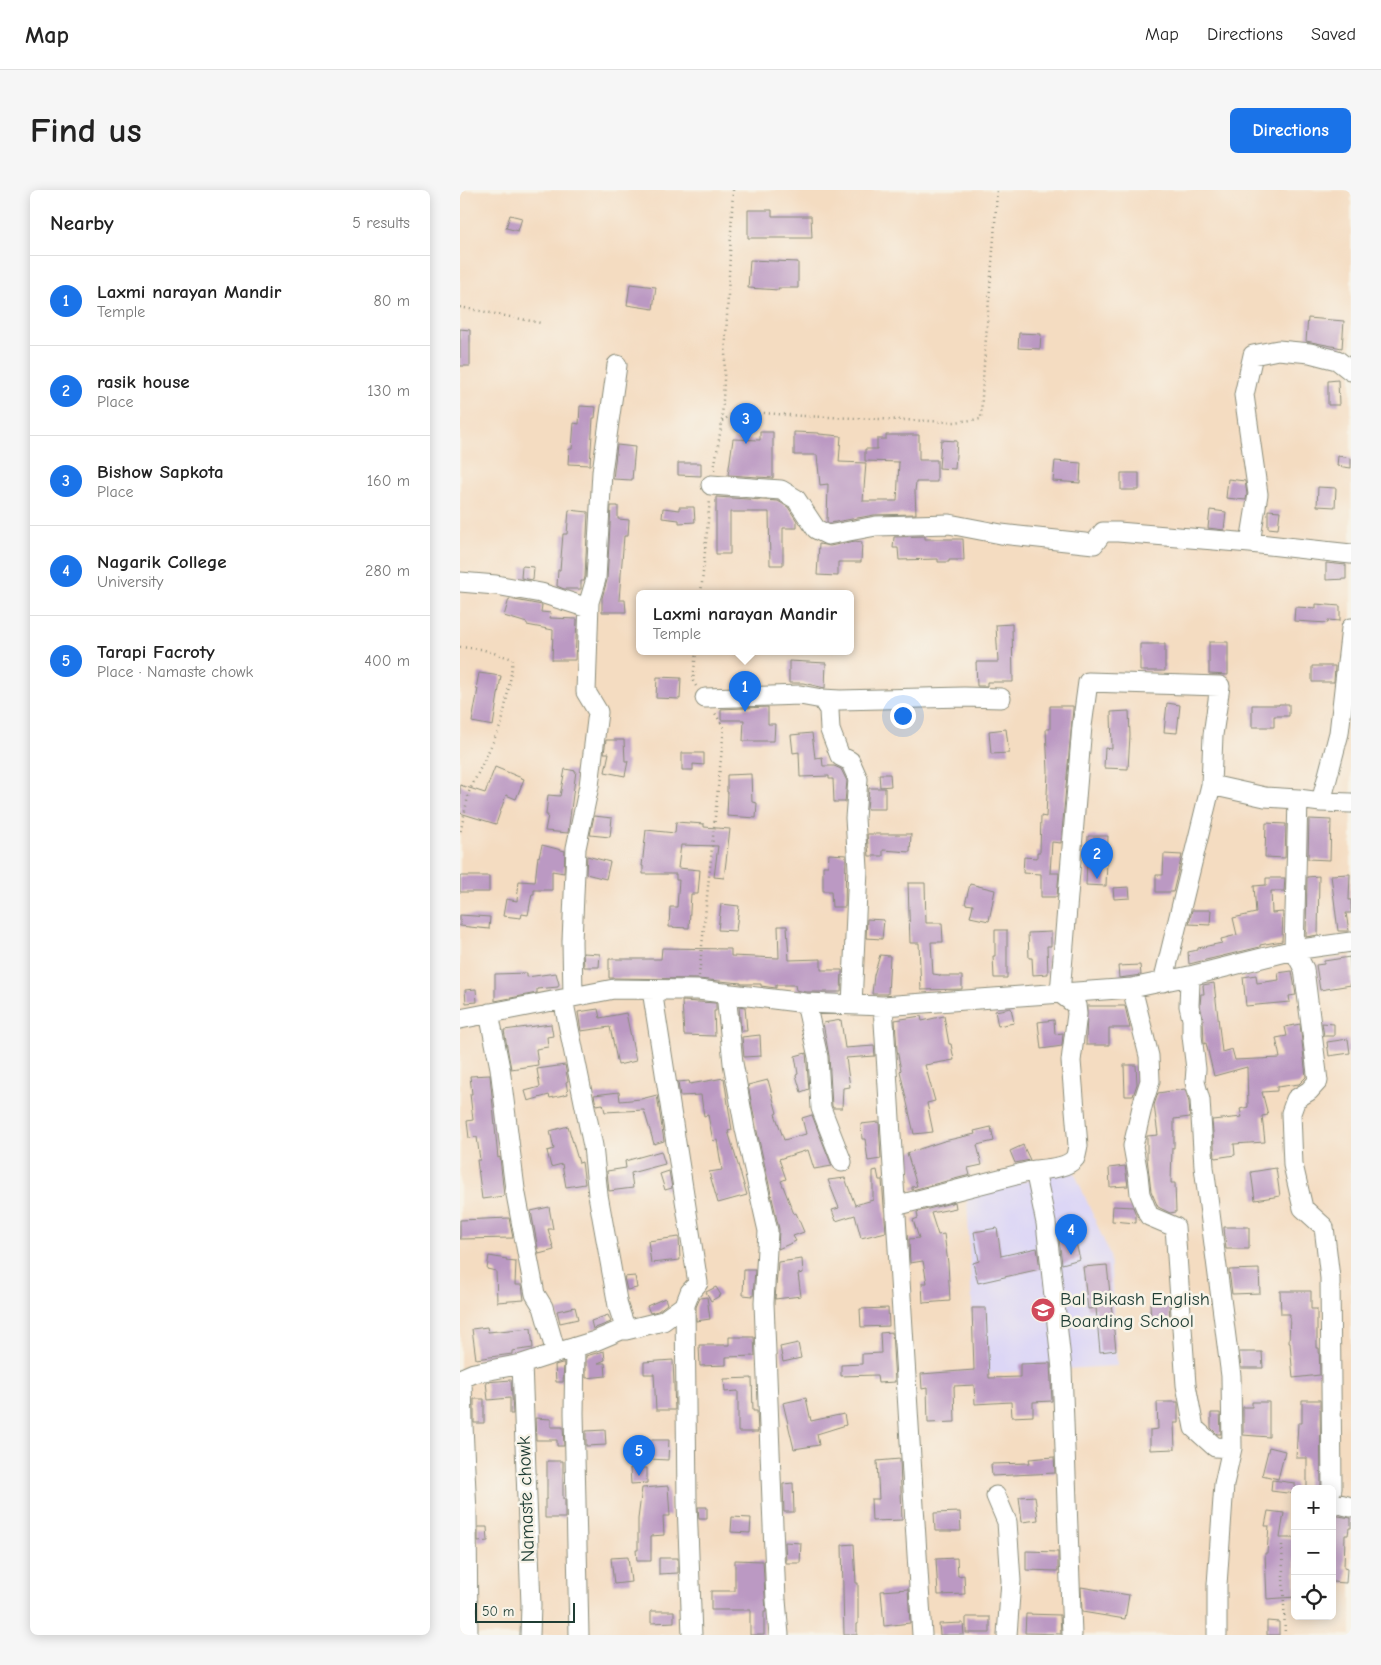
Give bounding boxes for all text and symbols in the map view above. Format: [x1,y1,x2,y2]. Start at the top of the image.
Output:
text: Map [25,21,69,49]
text: Map [1145,24,1179,45]
text: Directions [1207,24,1283,45]
text: Saved [1311,24,1356,45]
button: Directions [1230,108,1351,153]
text: Find us [30,110,142,151]
text: Nearby [50,211,114,235]
text: 5 results [352,214,410,232]
text: Laxmi narayan Mandir [97,281,282,303]
text: 1 [63,292,69,310]
text: 80 m [373,292,410,310]
text: Temple [97,303,145,321]
text: rasik house [97,371,190,393]
text: 2 [62,382,70,400]
text: 130 m [367,382,410,400]
text: Place [97,393,133,411]
pin: 3 [730,403,762,444]
text: Bishow Sapkota [97,461,224,483]
text: 3 [62,472,70,490]
text: 160 m [367,472,410,490]
text: Place [97,483,133,501]
text: Nagarik College [97,551,227,573]
text: 4 [62,562,70,580]
text: 280 m [365,562,410,580]
text: University [97,573,163,591]
popup [636,590,854,655]
text: Laxmi narayan Mandir [653,603,837,625]
text: Temple [653,625,701,643]
text: Tarapi Facroty [97,641,215,663]
text: 5 [62,652,70,670]
text: 400 m [364,652,410,670]
text: Place · Namaste chowk [97,663,253,681]
pin: 1 [729,671,761,712]
your location [890,703,916,729]
pin: 2 [1081,838,1113,879]
pin: 4 [1055,1214,1087,1255]
place label: Bal Bikash English Boarding School [1060,1288,1210,1332]
school or university icon: Bal Bikash English Boarding School [1030,1297,1056,1323]
street label: Namaste chowk [513,1435,539,1562]
pin: 5 [623,1435,655,1476]
map controls [1291,1485,1336,1620]
button: + [1291,1485,1336,1530]
button: − [1291,1530,1336,1575]
button: locate [1291,1575,1336,1620]
scale bar [475,1600,575,1623]
text: 50 m [482,1603,514,1620]

